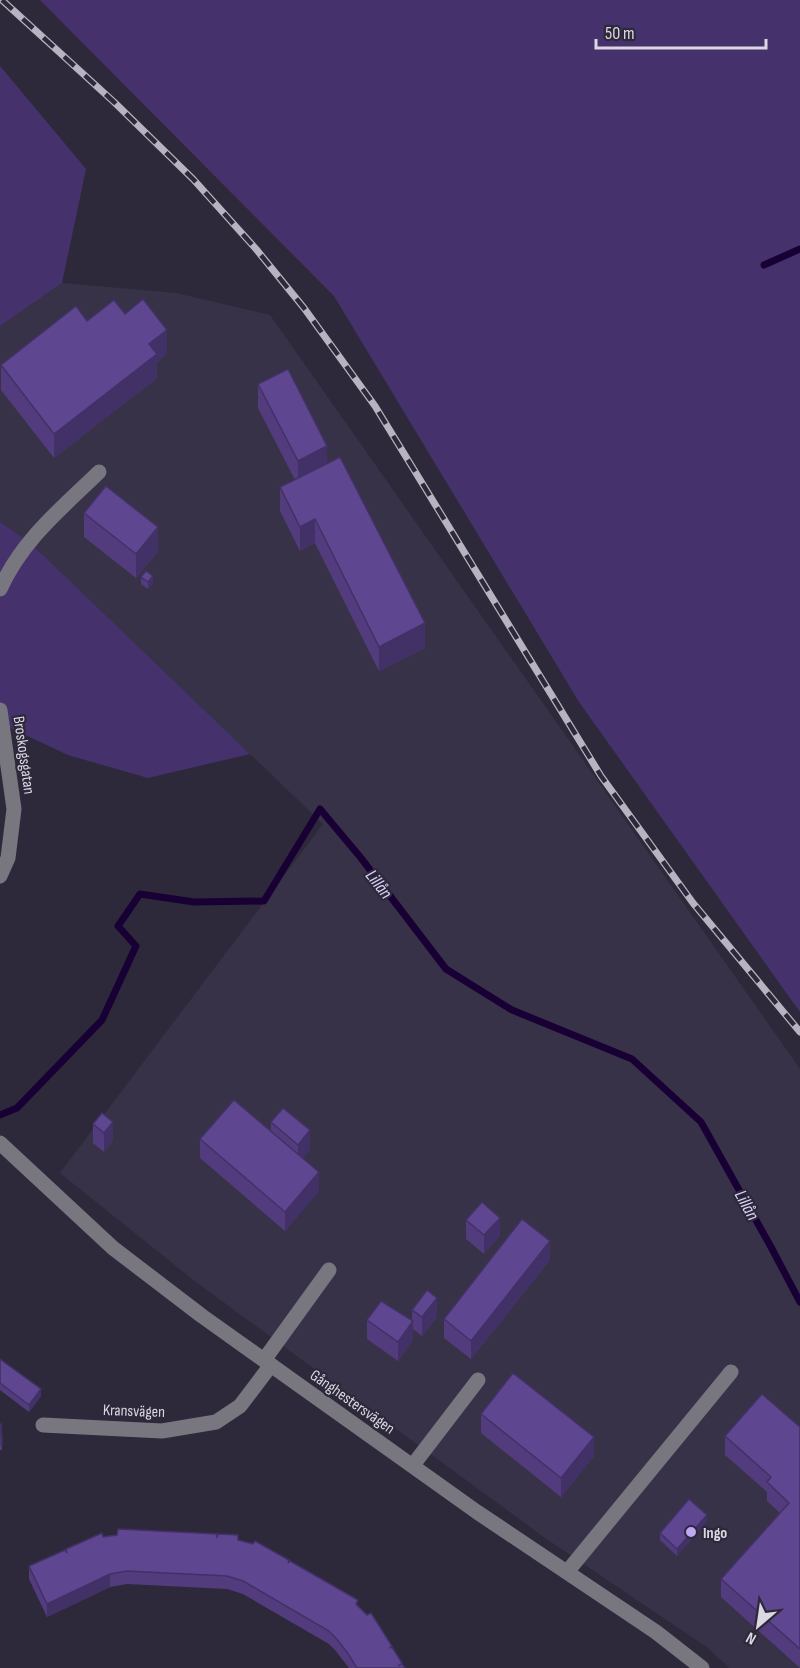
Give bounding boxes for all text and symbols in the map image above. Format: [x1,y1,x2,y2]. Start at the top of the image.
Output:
scale bar [596,12,766,50]
text: 50 m [605,23,635,44]
street label: Broskogsgatan [9,715,38,795]
water label: Lillån [361,866,397,903]
water label: Lillån [730,1187,764,1224]
street label: Gånghestersvägen [306,1366,398,1438]
street label: Kransvägen [103,1401,165,1422]
place label: Ingo [703,1524,727,1543]
marker: Ingo [684,1525,698,1539]
north arrow [728,1596,788,1656]
text: N [743,1627,760,1648]

